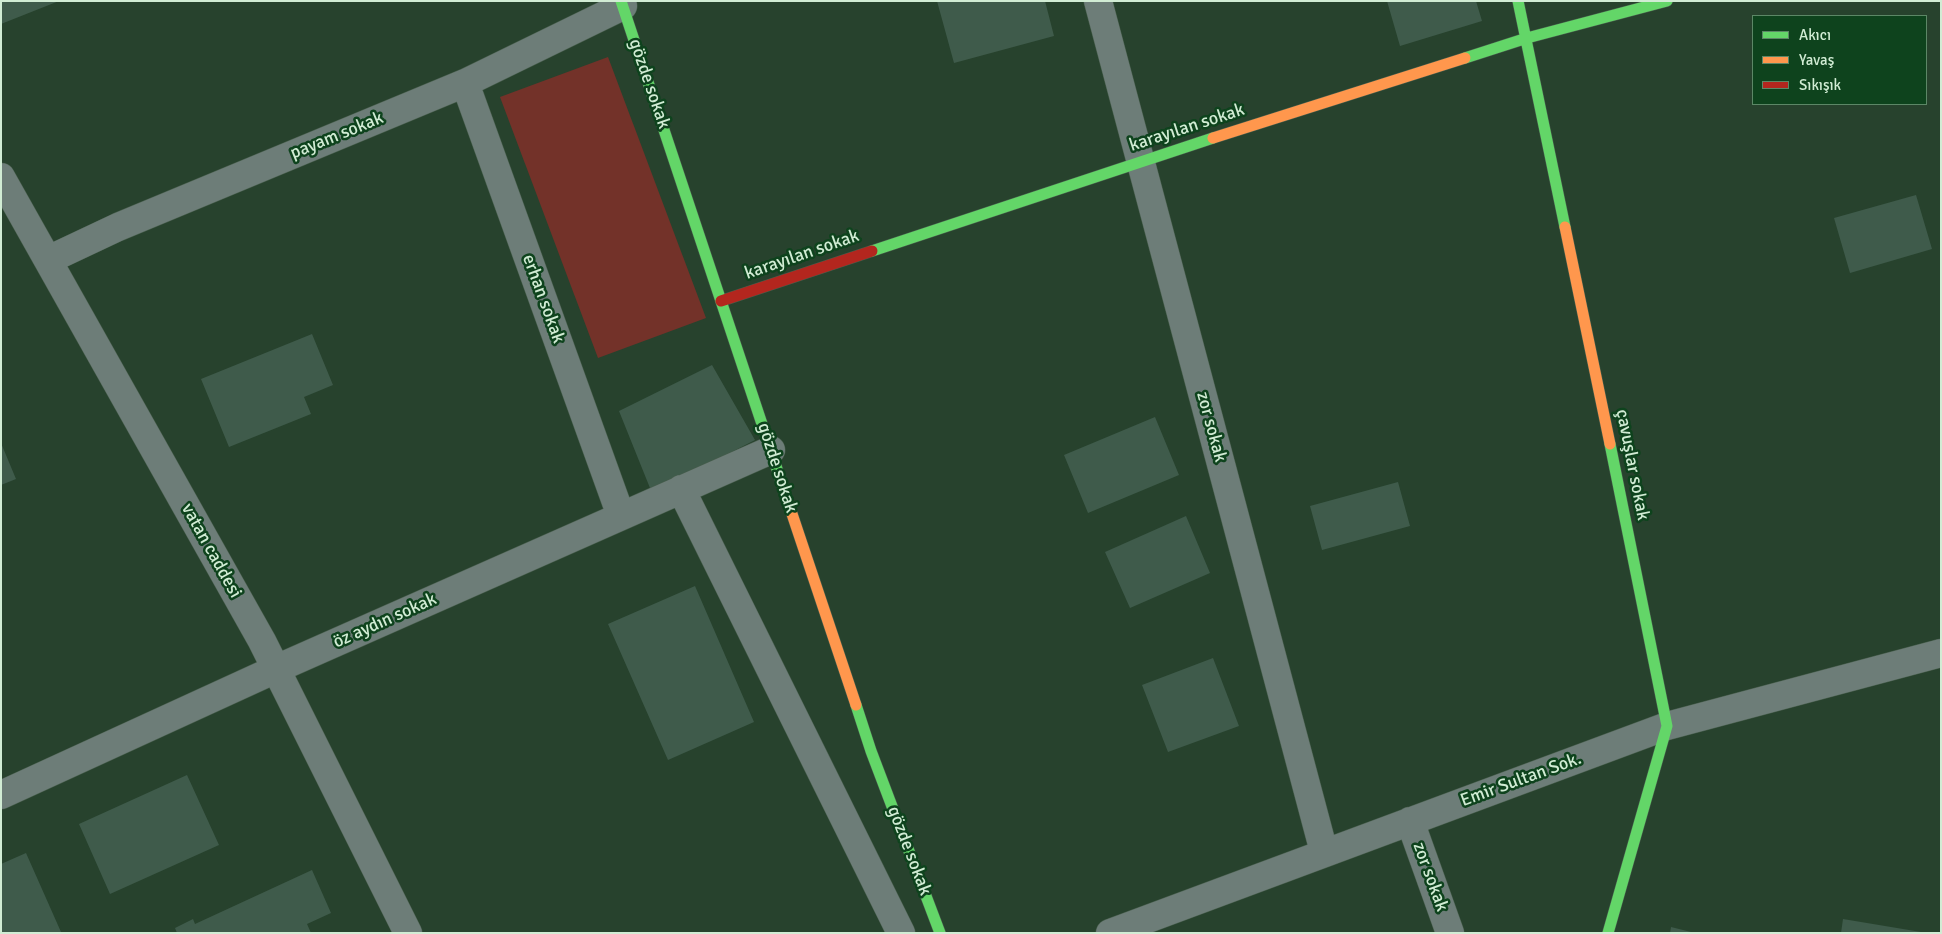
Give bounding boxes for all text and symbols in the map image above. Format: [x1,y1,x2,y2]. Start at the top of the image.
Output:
legend [1752,15,1927,105]
text: Akıcı [1799,26,1831,44]
street label: gözde sokak [624,36,674,132]
text: Yavaş [1799,51,1834,69]
text: Sıkışık [1799,76,1841,94]
street label: karayılan sokak [1127,99,1247,157]
street label: payam sokak [287,108,387,164]
street label: karayılan sokak [742,225,862,285]
street label: erhan sokak [517,252,569,346]
street label: zor sokak [1191,389,1231,465]
street label: çavuşlar sokak [1611,408,1653,522]
street label: gözde sokak [752,420,802,516]
street label: vatan caddesi [176,500,246,602]
street label: öz aydın sokak [330,589,440,653]
street label: Emir Sultan Sok. [1458,748,1584,812]
street label: gözde sokak [882,804,936,898]
street label: zor sokak [1408,839,1452,915]

